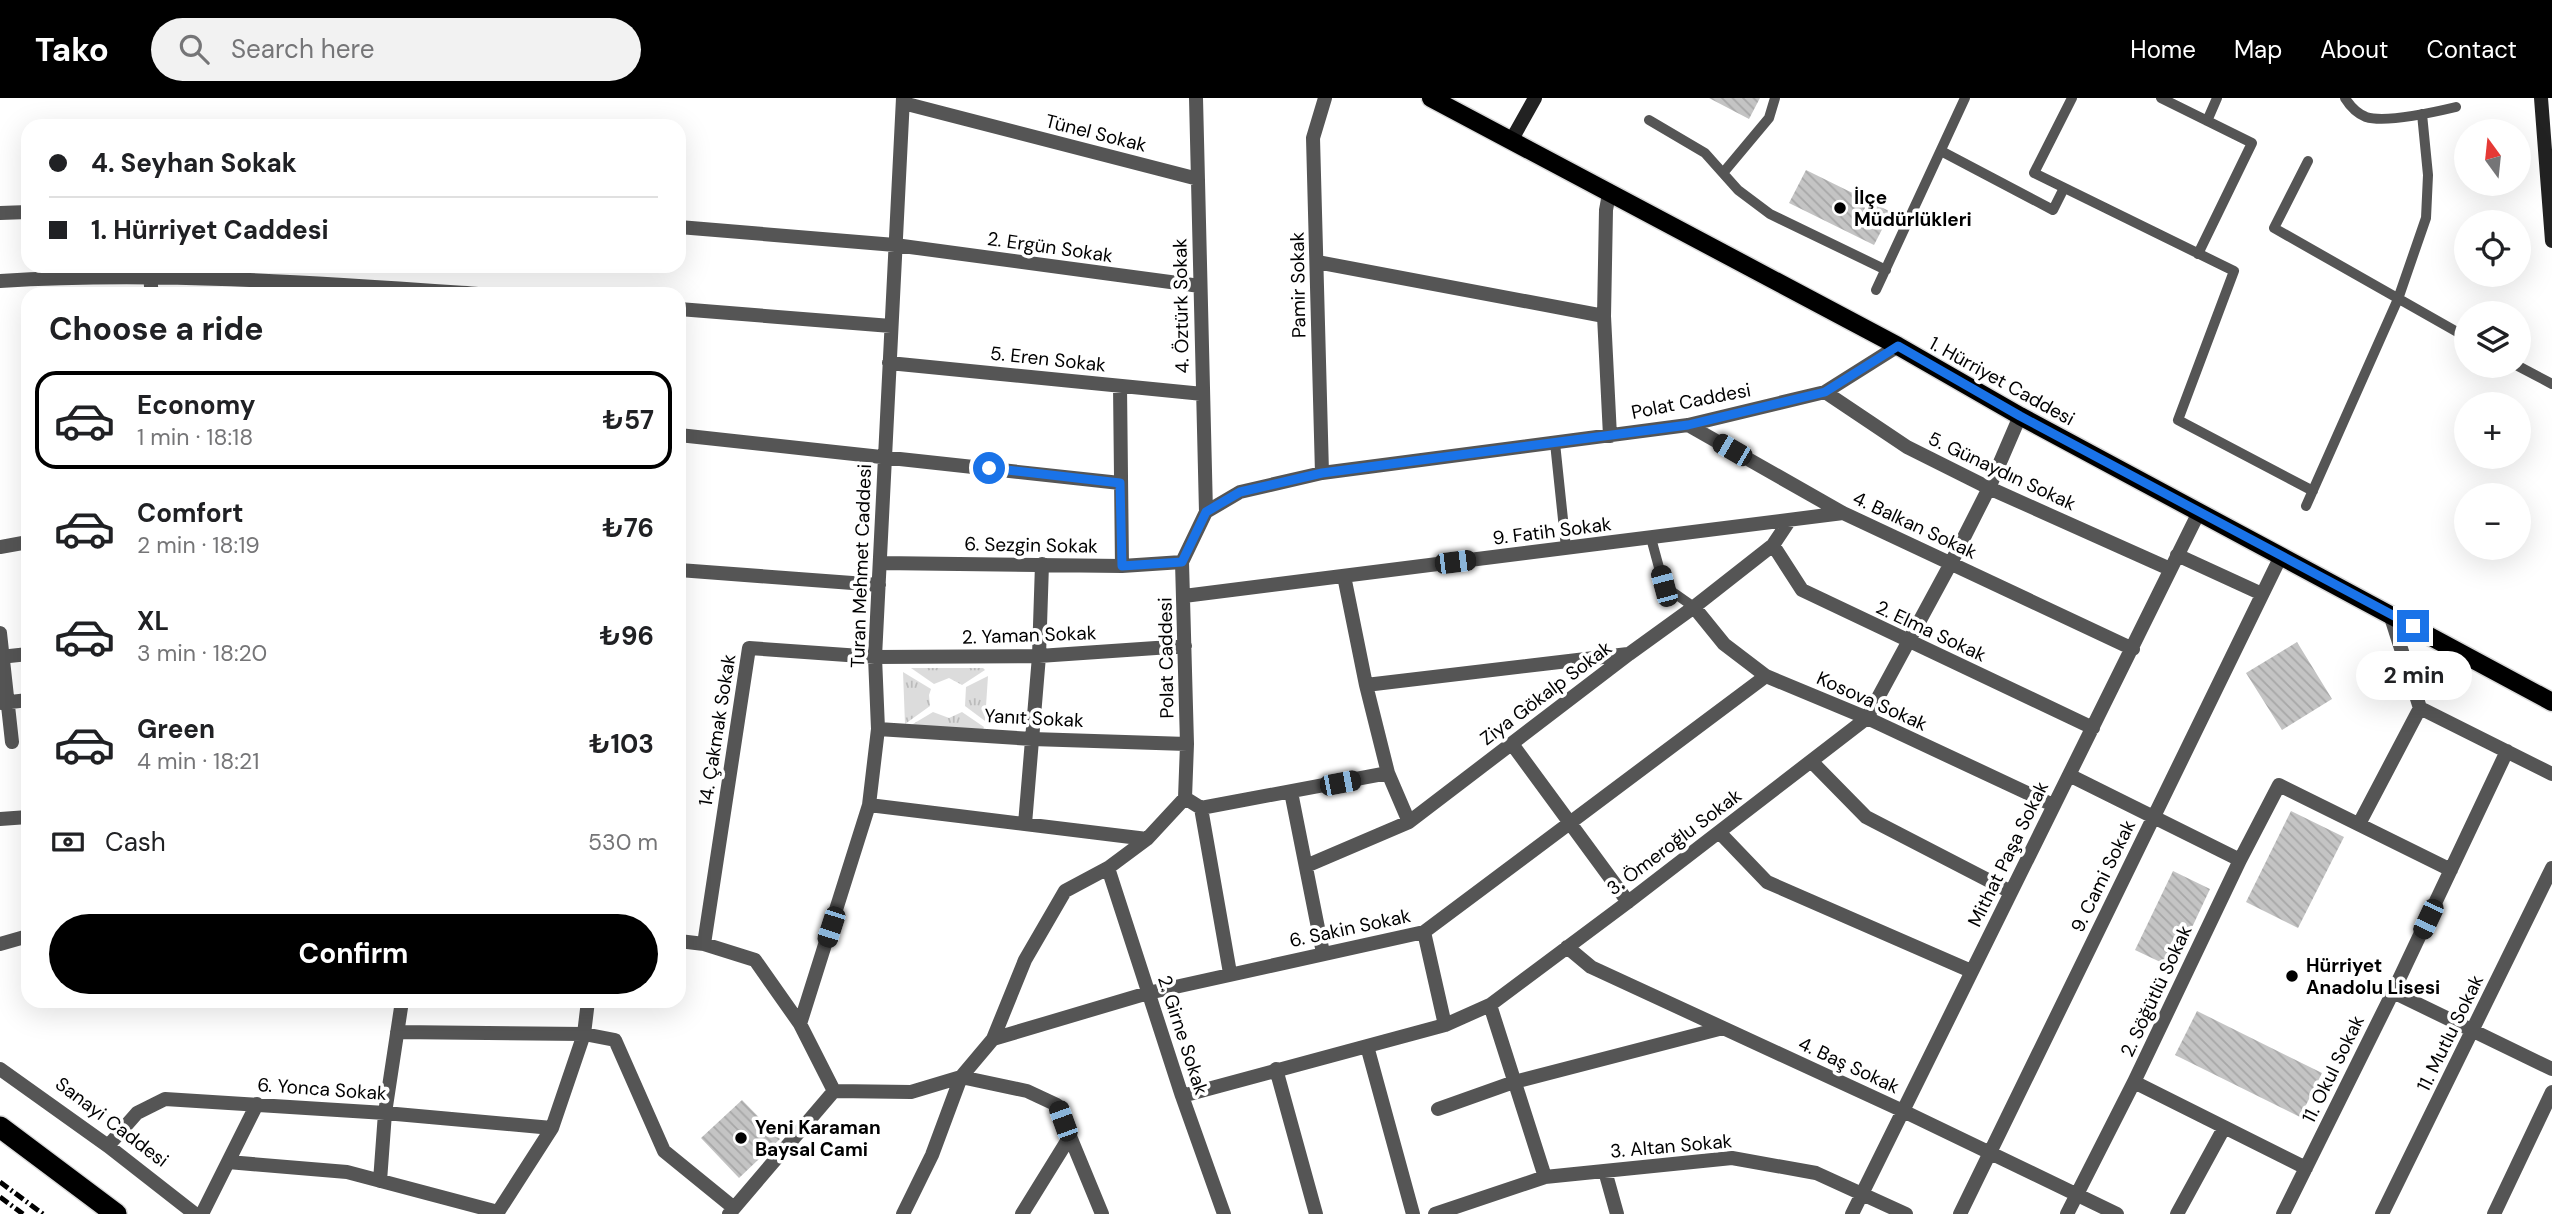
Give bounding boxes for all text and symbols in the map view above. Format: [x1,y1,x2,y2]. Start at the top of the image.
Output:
search box [151,18,641,81]
text: Tako [35,28,109,71]
icon: search [175,30,213,68]
text: Search here [231,32,374,66]
text: Home [2130,34,2196,65]
text: Map [2234,34,2282,65]
text: About [2320,34,2389,65]
text: Contact [2427,34,2517,65]
street label: Tünel Sokak [1043,108,1150,158]
north arrow [2454,119,2530,196]
map controls [2454,119,2531,560]
text: 4. Seyhan Sokak [91,146,297,180]
place label: İlçe Müdürlükleri [1854,185,1972,232]
marker: İlçe Müdürlükleri [1832,200,1848,216]
button: locate [2454,210,2531,287]
text: 1. Hürriyet Caddesi [91,213,329,247]
street label: 2. Ergün Sokak [986,226,1115,268]
street label: Pamir Sokak [1285,231,1311,338]
street label: 4. Öztürk Sokak [1167,238,1195,374]
button: layers [2454,301,2531,378]
text: Choose a ride [49,308,264,350]
street label: 1. Hürriyet Caddesi [1925,331,2079,431]
street label: 5. Eren Sokak [989,340,1108,378]
street label: Polat Caddesi [1629,377,1753,425]
text: Economy [137,388,255,422]
icon: car [53,389,116,452]
button: + [2454,392,2531,469]
text: ₺57 [603,403,654,437]
text: 1 min · 18:18 [137,422,253,452]
street label: 5. Günaydın Sokak [1924,426,2080,516]
car [1709,430,1756,470]
route start [973,452,1005,484]
street label: Turan Mehmet Caddesi [845,464,877,668]
button: − [2454,483,2531,560]
street label: 4. Balkan Sokak [1849,485,1981,565]
text: Comfort [137,496,243,530]
icon: car [53,497,116,560]
text: ₺76 [602,511,654,545]
street label: 9. Fatih Sokak [1491,511,1613,551]
text: 2 min · 18:19 [137,530,260,560]
street label: 6. Sezgin Sokak [964,531,1098,559]
car [1433,549,1478,575]
car [1649,563,1680,609]
street label: 2. Elma Sokak [1872,595,1990,668]
street label: Polat Caddesi [1152,597,1180,719]
text: XL [137,604,169,638]
icon: car [53,605,116,668]
route end [2397,610,2429,642]
text: ₺96 [600,619,654,653]
street label: 2. Yaman Sokak [961,620,1097,650]
street label: Ziya Gökalp Sokak [1475,635,1617,751]
text: 3 min · 18:20 [137,638,267,668]
callout: 2 min [2355,650,2471,700]
street label: 14. Çakmak Sokak [693,652,741,808]
text: 2 min [2384,660,2444,690]
street label: Kosova Sokak [1813,665,1932,737]
street label: Yanıt Sokak [984,703,1085,733]
text: Green [137,712,215,746]
icon: car [53,713,116,776]
text: ₺103 [589,727,654,761]
text: 4 min · 18:21 [137,746,259,776]
car [1318,769,1363,797]
street label: Mithat Paşa Sokak [1962,777,2054,931]
street label: 3. Ömeroğlu Sokak [1602,783,1747,901]
street label: 9. Cami Sokak [2065,815,2141,936]
icon: cash [49,823,87,861]
text: Cash [105,825,166,859]
text: 530 m [588,827,658,857]
car [2410,896,2447,942]
street label: 6. Sakin Sokak [1287,903,1413,953]
car [815,904,848,950]
button: Confirm [49,914,658,994]
street label: 2. Söğütlü Sokak [2115,921,2198,1061]
place label: Hürriyet Anadolu Lisesi [2306,953,2440,1000]
marker: Hürriyet Anadolu Lisesi [2284,968,2300,984]
street label: 11. Mutlu Sokak [2411,970,2489,1095]
street label: 2. Girne Sokak [1152,972,1214,1098]
street label: 11. Okul Sokak [2296,1011,2370,1127]
street label: 4. Baş Sokak [1795,1031,1904,1099]
street label: Sanayi Caddesi [51,1071,173,1173]
street label: 6. Yonca Sokak [257,1072,388,1106]
car [1046,1098,1081,1144]
place label: Yeni Karaman Baysal Cami [755,1115,881,1162]
street label: 3. Altan Sokak [1609,1128,1733,1164]
marker: Yeni Karaman Baysal Cami [733,1130,749,1146]

